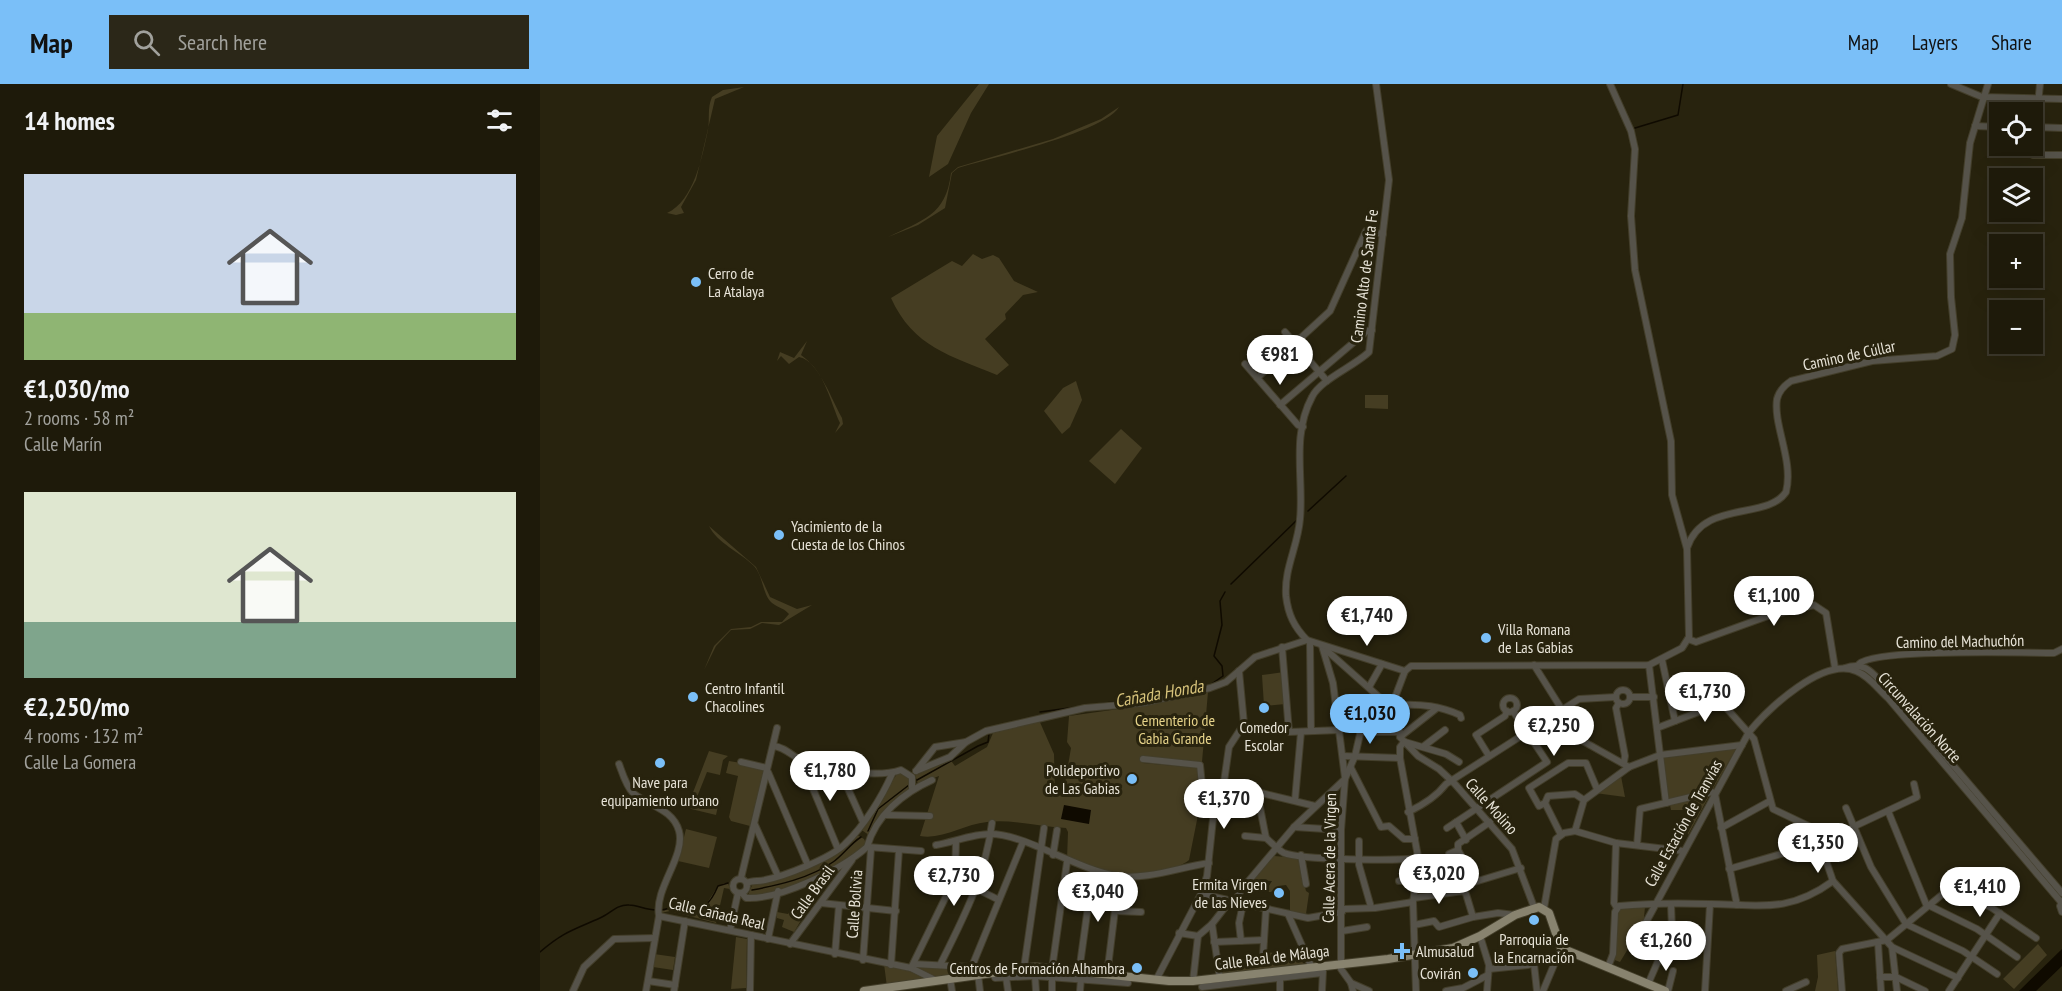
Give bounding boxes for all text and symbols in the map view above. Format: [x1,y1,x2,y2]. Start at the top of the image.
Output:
search box [109,15,529,69]
text: Map [30,24,73,61]
icon: search [130,26,163,59]
text: Search here [178,28,267,56]
text: Map [1848,29,1879,56]
text: Layers [1912,29,1958,56]
text: Share [1991,29,2032,56]
map controls [1989,102,2043,354]
button: locate [1989,102,2043,156]
text: 14 homes [24,104,115,137]
icon: filters [483,104,516,137]
button: layers [1989,168,2043,222]
street label: Camino Alto de Santa Fe [1346,208,1382,344]
icon: home [216,213,324,321]
button: + [1989,234,2043,288]
place label: Cerro de La Atalaya [708,263,764,301]
marker: Cerro de La Atalaya [689,275,703,289]
button: − [1989,300,2043,354]
pin: €981 [1244,335,1316,386]
street label: Camino de Cúllar [1801,335,1898,375]
text: €981 [1261,341,1299,367]
text: €1,030/mo [24,372,130,405]
text: 2 rooms · 58 m² [24,405,134,431]
text: Calle Marín [24,431,102,457]
place label: Yacimiento de la Cuesta de los Chinos [791,516,905,554]
marker: Yacimiento de la Cuesta de los Chinos [772,528,786,542]
icon: home [216,531,324,639]
pin: €1,100 [1725,576,1823,627]
text: €1,100 [1748,582,1800,608]
pin: €1,740 [1318,596,1416,647]
text: €1,740 [1341,602,1393,628]
place label: Villa Romana de Las Gabias [1497,619,1573,657]
street label: Camino del Machuchón [1896,630,2024,652]
marker: Villa Romana de Las Gabias [1479,631,1493,645]
street label: Circunvalación Norte [1874,667,1966,767]
pin: €1,730 [1656,672,1754,723]
water label: Cañada Honda [1113,674,1206,712]
place label: Centro Infantil Chacolines [705,678,785,716]
text: €1,730 [1679,678,1731,704]
text: €2,250/mo [24,690,130,723]
marker: Centro Infantil Chacolines [686,690,700,704]
pin: €1,030 [1321,694,1419,745]
text: €1,030 [1344,700,1396,726]
marker: Comedor Escolar [1257,701,1271,715]
pin: €2,250 [1505,706,1603,757]
park label: Cementerio de Gabia Grande [1135,710,1215,748]
text: €2,250 [1528,712,1580,738]
place label: Comedor Escolar [1239,717,1289,755]
text: 4 rooms · 132 m² [24,723,143,749]
text: Calle La Gomera [24,749,136,775]
pin: €1,780 [781,751,879,802]
marker: Nave para equipamiento urbano [653,756,667,770]
street label: Calle Estación de Tranvías [1640,756,1726,890]
text: €1,780 [804,757,856,783]
place label: Polideportivo de Las Gabias [1045,760,1120,798]
place label: Nave para equipamiento urbano [601,772,719,810]
marker: Polideportivo de Las Gabias [1125,772,1139,786]
street label: Calle Molino [1461,774,1523,838]
pin: €1,370 [1175,779,1273,830]
text: €1,370 [1198,785,1250,811]
street label: Calle Acera de la Virgen [1318,793,1340,923]
pin: €1,350 [1769,823,1867,874]
text: €1,350 [1792,829,1844,855]
pin: €3,020 [1390,854,1488,905]
pin: €2,730 [905,856,1003,907]
text: €3,020 [1413,860,1465,886]
street label: Calle Brasil [786,861,838,923]
text: €2,730 [928,862,980,888]
pin: €1,410 [1931,867,2029,918]
street label: Calle Bolivia [842,869,866,939]
pin: €3,040 [1049,872,1147,923]
text: €1,410 [1954,873,2006,899]
place label: Ermita Virgen de las Nieves [1192,874,1267,912]
text: €3,040 [1072,878,1124,904]
marker: Ermita Virgen de las Nieves [1272,886,1286,900]
street label: Calle Cañada Real [667,892,767,934]
marker: Parroquia de la Encarnación [1527,913,1541,927]
pin: €1,260 [1617,921,1715,972]
text: €1,260 [1640,927,1692,953]
place label: Parroquia de la Encarnación [1494,929,1574,967]
street label: Calle Real de Málaga [1214,940,1330,974]
place label: Almusalud [1416,941,1474,961]
marker: Almusalud [1393,942,1411,960]
place label: Centros de Formación Alhambra [949,958,1125,978]
marker: Centros de Formación Alhambra [1130,961,1144,975]
place label: Covirán [1420,963,1461,983]
marker: Covirán [1466,966,1480,980]

